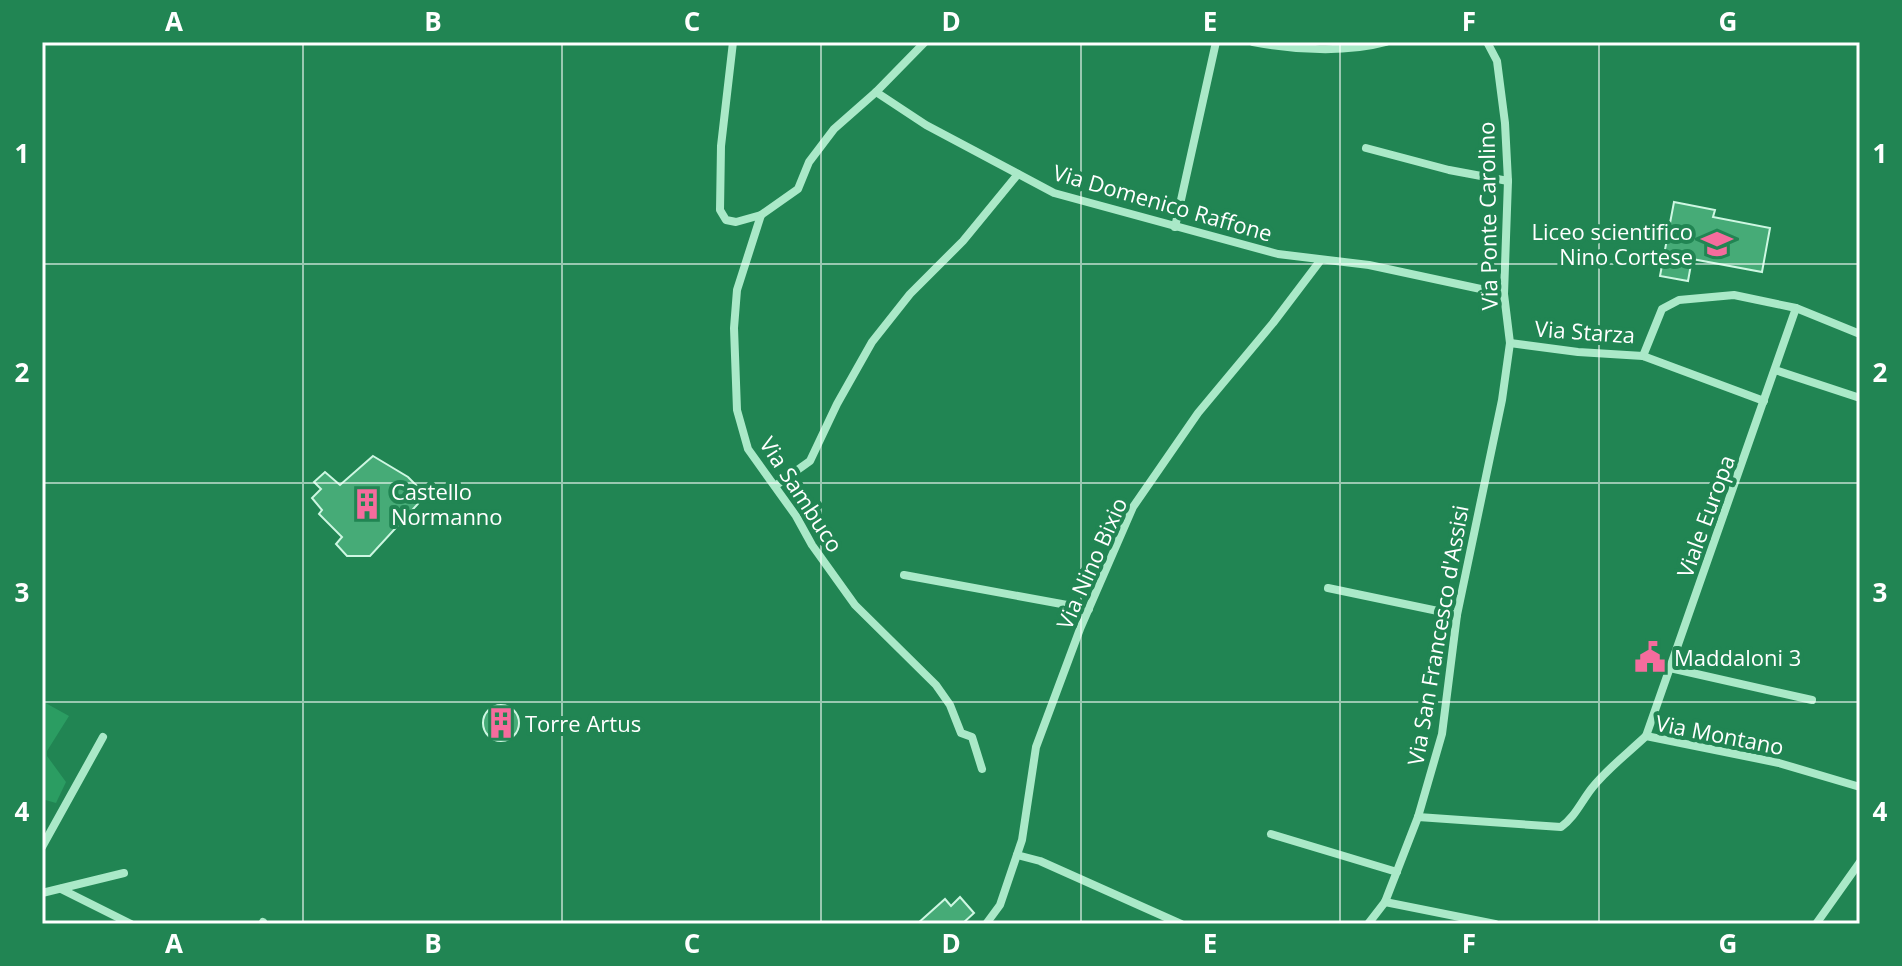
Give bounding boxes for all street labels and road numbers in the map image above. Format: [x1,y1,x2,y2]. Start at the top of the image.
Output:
street label: Via Ponte Carolino [1470,121,1504,311]
street label: Via Domenico Raffone [1050,156,1276,248]
street label: Via Starza [1534,313,1636,349]
street label: Via Sambuco [753,430,851,558]
street label: Viale Europa [1669,451,1741,581]
street label: Via Nino Bixio [1049,492,1133,634]
street label: Via San Francesco d'Assisi [1399,503,1475,767]
street label: Via Montano [1653,707,1787,761]

